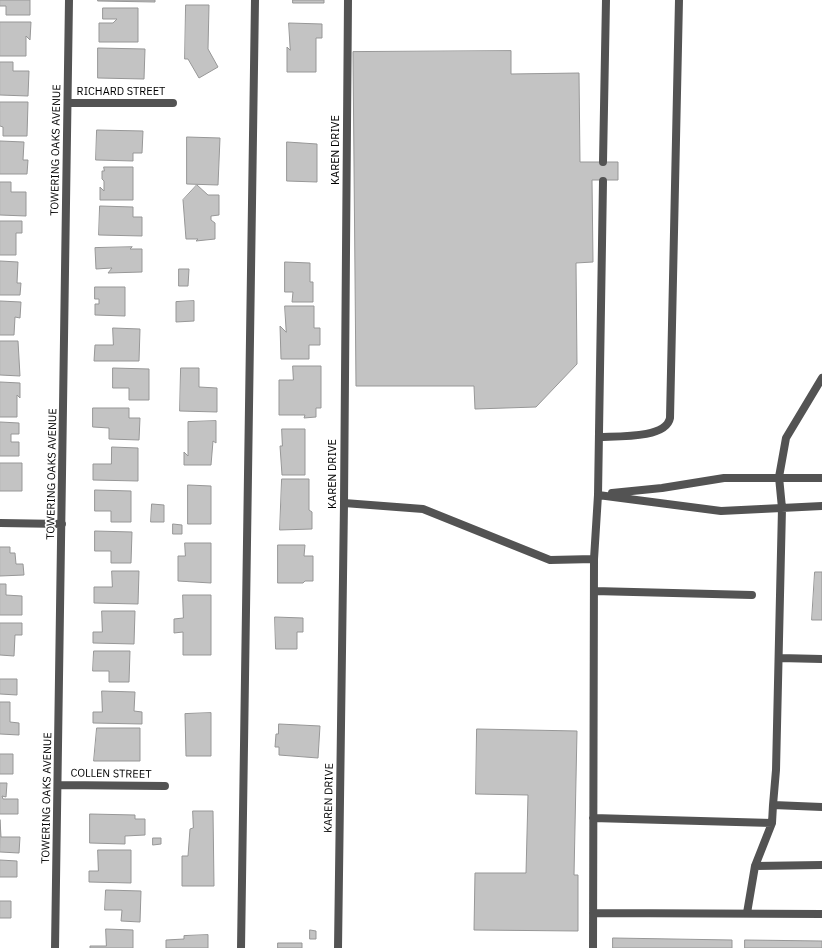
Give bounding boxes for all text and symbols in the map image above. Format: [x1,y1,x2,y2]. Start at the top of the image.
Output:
street label: TOWERING OAKS AVENUE [48,84,64,216]
street label: RICHARD STREET [77,85,165,99]
street label: KAREN DRIVE [329,115,343,185]
street label: TOWERING OAKS AVENUE [44,408,60,540]
street label: KAREN DRIVE [326,439,340,509]
street label: TOWERING OAKS AVENUE [39,732,55,864]
street label: KAREN DRIVE [322,763,336,833]
street label: COLLEN STREET [70,767,152,781]

